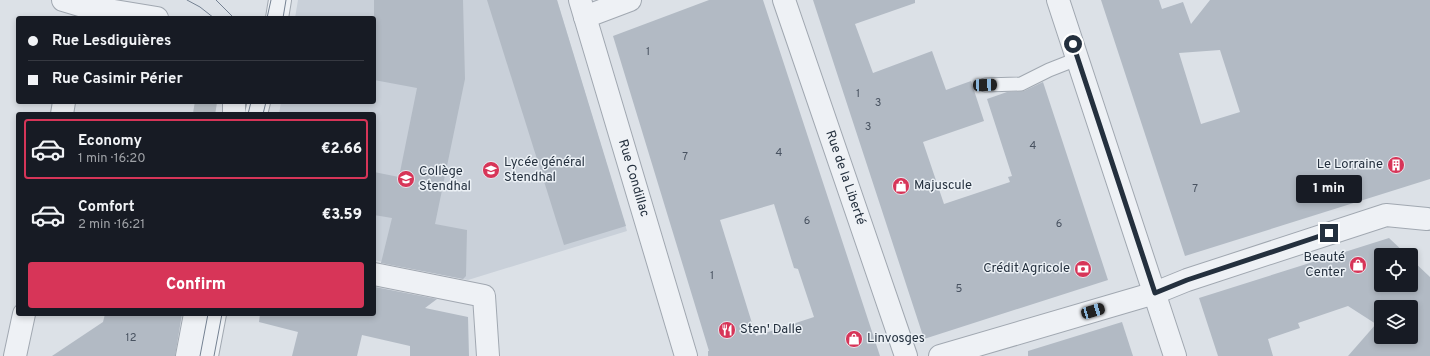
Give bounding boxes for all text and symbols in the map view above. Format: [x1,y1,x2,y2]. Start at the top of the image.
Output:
text: Rue Lesdiguières [52,32,171,51]
route start [1064,35,1082,53]
house number: 1 [646,45,650,59]
text: Rue Casimir Périer [52,70,183,89]
car [973,79,997,91]
house number: 1 [856,87,860,101]
house number: 3 [875,96,881,110]
house number: 3 [865,120,871,134]
street label: Rue de la Liberté [821,129,869,227]
icon: car [30,131,66,167]
text: Economy [78,132,142,151]
street label: Rue Condillac [614,138,652,219]
house number: 4 [1030,139,1037,153]
text: €2.66 [321,140,362,159]
house number: 4 [776,146,783,160]
house number: 7 [682,150,688,164]
text: 1 min · 16:20 [78,151,145,167]
place label: Lycée général Stendhal [504,155,585,186]
building icon: Le Lorraine [1386,155,1406,175]
place label: Le Lorraine [1317,157,1383,173]
school or university icon: Lycée général Stendhal [481,160,501,180]
place label: Collège Stendhal [419,164,471,195]
school or university icon: Collège Stendhal [396,169,416,189]
callout: 1 min [1296,175,1362,203]
shop icon: Majuscule [891,176,911,196]
place label: Majuscule [914,178,972,194]
text: 1 min [1313,181,1345,197]
house number: 7 [1192,182,1198,196]
icon: car [30,197,66,233]
text: Comfort [78,198,135,217]
text: €3.59 [322,206,362,225]
house number: 6 [804,214,810,228]
text: 2 min · 16:21 [78,217,145,233]
house number: 6 [1056,217,1062,231]
route end [1320,224,1338,242]
map controls [1374,248,1418,344]
button: locate [1374,248,1418,292]
place label: Beauté Center [1303,250,1345,281]
shop icon: Beauté Center [1348,255,1368,275]
bank icon: Crédit Agricole [1073,259,1093,279]
place label: Crédit Agricole [983,261,1070,277]
button: Confirm [28,262,364,308]
house number: 1 [710,269,714,283]
house number: 5 [956,282,963,296]
button: layers [1374,300,1418,344]
car [1080,302,1106,320]
restaurant icon: Sten' Dalle [717,320,737,340]
place label: Sten' Dalle [740,322,802,338]
shop icon: Linvosges [844,329,864,349]
house number: 12 [126,331,136,345]
place label: Linvosges [867,331,925,347]

